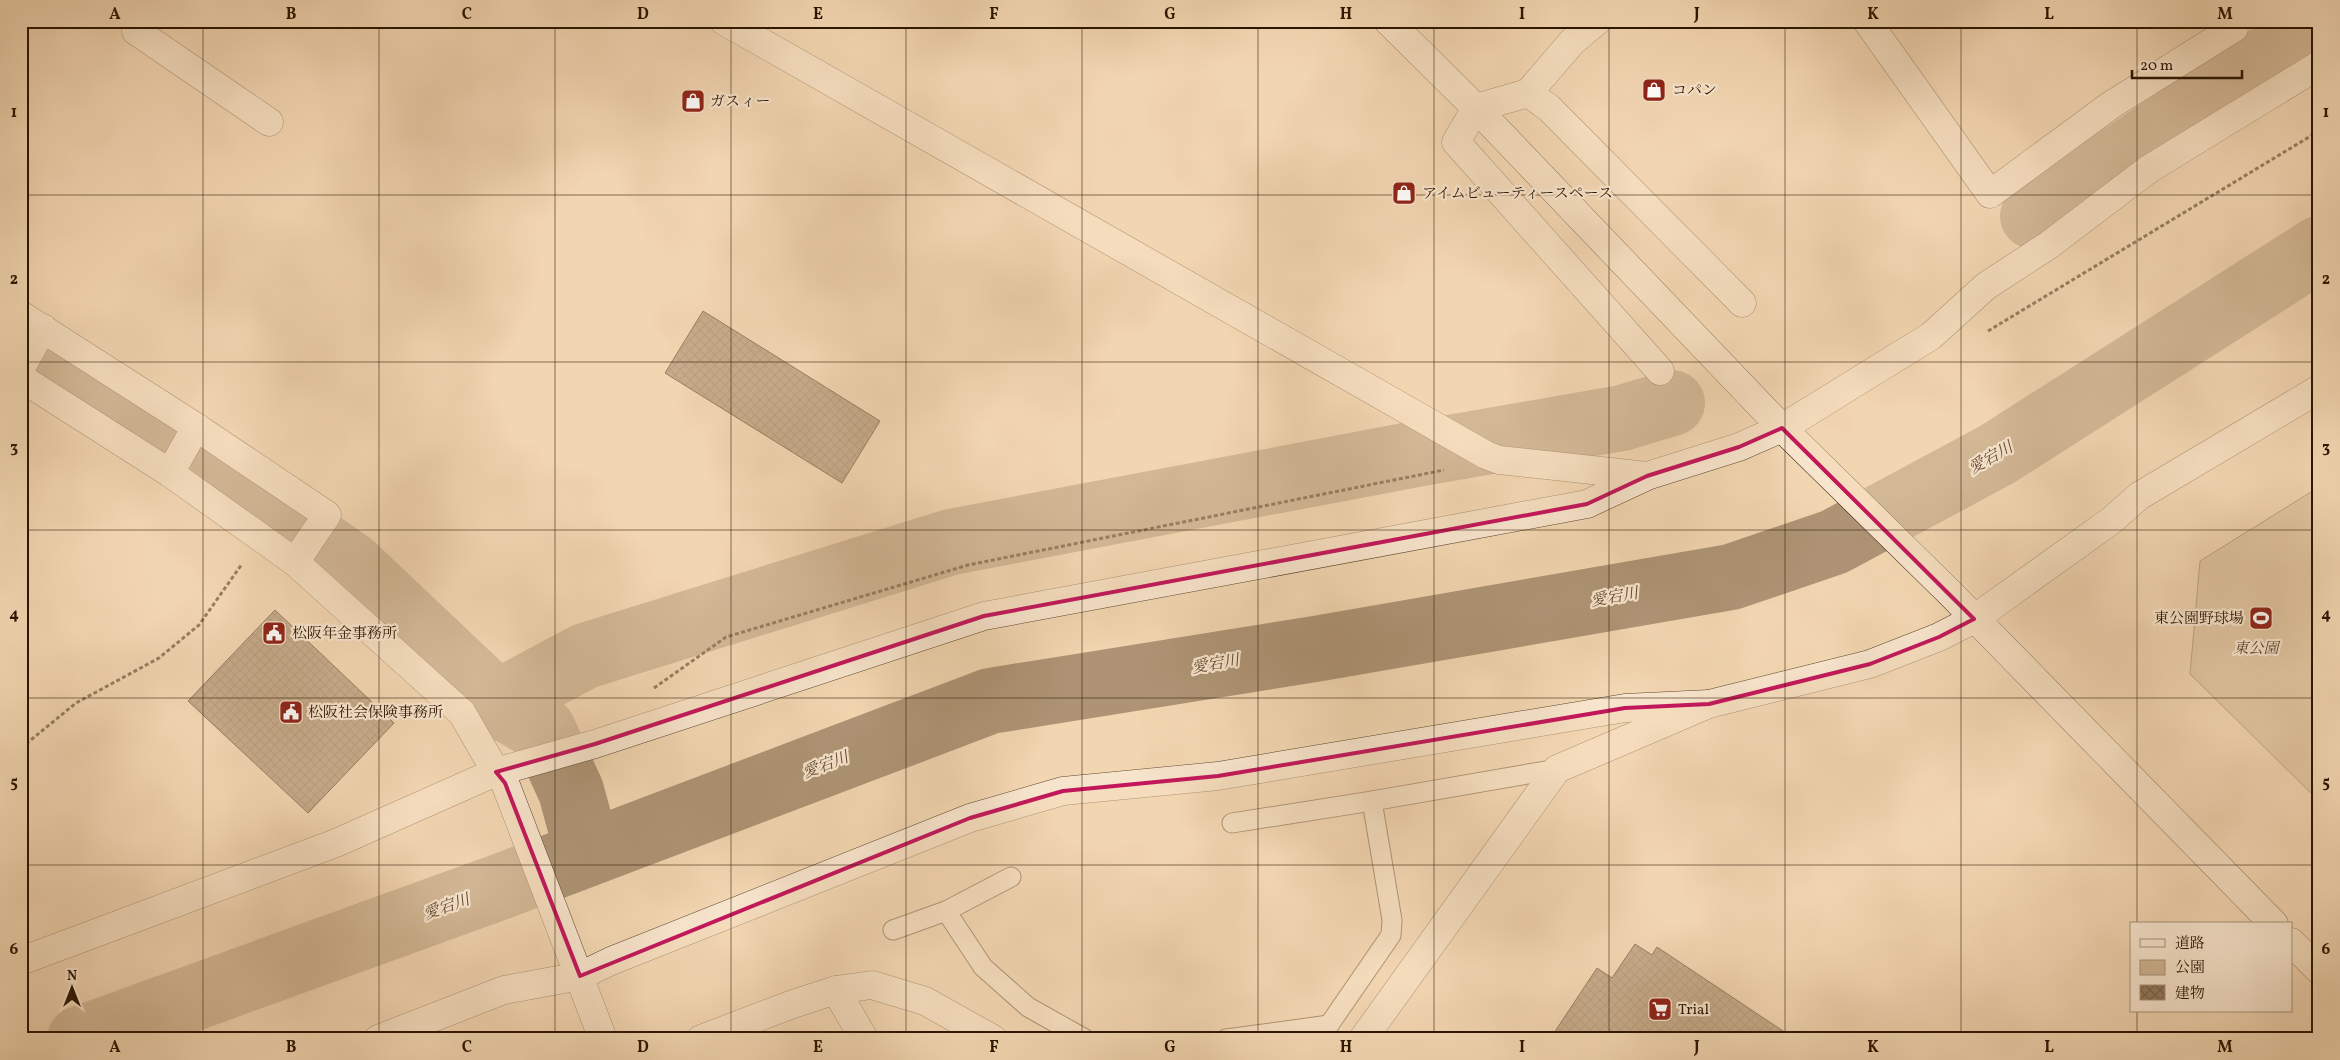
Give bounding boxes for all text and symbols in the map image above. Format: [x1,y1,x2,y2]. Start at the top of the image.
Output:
text: A [109,4,121,26]
text: B [286,4,297,26]
text: C [462,4,472,26]
text: D [637,4,649,26]
text: E [813,4,823,26]
text: F [989,4,999,26]
text: G [1164,4,1176,26]
text: H [1340,4,1352,26]
text: I [1519,4,1525,26]
text: J [1693,4,1700,26]
text: K [1867,4,1879,26]
text: L [2044,4,2054,26]
text: M [2217,4,2233,26]
scale bar [2132,48,2242,80]
text: 20 m [2140,56,2173,77]
shop icon: コパン [1641,77,1667,103]
place label: コパン [1672,81,1717,102]
shop icon: ガスィー [680,88,706,114]
place label: ガスィー [710,92,770,113]
text: 1 [11,102,17,124]
text: 1 [2323,102,2329,124]
shop icon: アイムビューティースペース [1391,180,1417,206]
place label: アイムビューティースペース [1422,184,1613,205]
text: 2 [10,269,18,291]
text: 2 [2322,269,2330,291]
water label: 愛宕川 [1965,436,2019,480]
text: 3 [10,437,18,459]
text: 3 [2322,437,2330,459]
water label: 愛宕川 [1589,583,1642,613]
text: 4 [9,604,19,626]
text: 4 [2321,604,2331,626]
sports icon: 東公園野球場 [2248,605,2274,631]
place label: 東公園野球場 [2154,609,2244,630]
public building icon: 松阪年金事務所 [261,620,287,646]
place label: 松阪年金事務所 [292,624,397,645]
park label: 東公園 [2233,639,2281,660]
water label: 愛宕川 [1190,650,1243,680]
public building icon: 松阪社会保険事務所 [278,699,304,725]
place label: 松阪社会保険事務所 [308,703,443,724]
water label: 愛宕川 [799,746,854,785]
text: 5 [10,772,18,794]
text: 5 [2322,772,2330,794]
water label: 愛宕川 [420,889,475,926]
legend [2130,922,2292,1012]
text: 道路 [2175,934,2205,955]
text: 6 [10,939,19,961]
text: 6 [2322,939,2331,961]
text: 公園 [2175,958,2205,979]
north arrow [48,962,98,1012]
text: N [67,967,77,986]
text: 建物 [2175,984,2205,1005]
supermarket icon: Trial [1647,996,1673,1022]
place label: Trial [1678,1000,1709,1021]
text: A [109,1037,121,1059]
text: B [286,1037,297,1059]
text: C [462,1037,472,1059]
text: D [637,1037,649,1059]
text: E [813,1037,823,1059]
text: F [989,1037,999,1059]
text: G [1164,1037,1176,1059]
text: H [1340,1037,1352,1059]
text: I [1519,1037,1525,1059]
text: J [1693,1037,1700,1059]
text: K [1867,1037,1879,1059]
text: L [2044,1037,2054,1059]
text: M [2217,1037,2233,1059]

